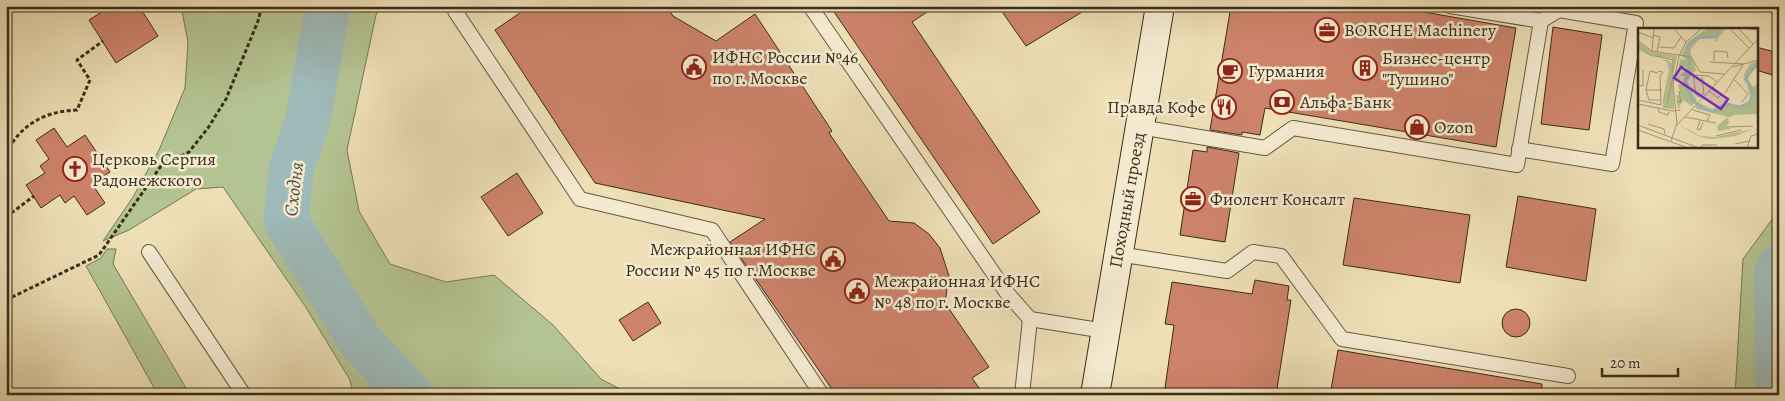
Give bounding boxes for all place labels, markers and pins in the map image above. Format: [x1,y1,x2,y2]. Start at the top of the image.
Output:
office icon: BORCHE Machinery [1314,17,1340,43]
place label: BORCHE Machinery [1344,18,1497,42]
place label: ИФНС России №46 по г. Москве [712,45,858,90]
place label: Бизнес-центр "Тушино" [1382,46,1490,91]
public building icon: ИФНС России №46 по г. Москве [681,54,707,80]
building icon: Бизнес-центр "Тушино" [1352,55,1378,81]
cafe icon: Гурмания [1217,58,1243,84]
place label: Гурмания [1248,59,1325,83]
bank icon: Альфа-Банк [1269,89,1295,115]
place label: Альфа-Банк [1299,90,1392,114]
restaurant icon: Правда Кофе [1211,94,1237,120]
place label: Правда Кофе [1107,95,1206,119]
shop icon: Ozon [1404,114,1430,140]
place label: Ozon [1434,115,1474,139]
place label: Церковь Сергия Радонежского [92,147,216,192]
church icon: Церковь Сергия Радонежского [62,156,88,182]
office icon: Фиолент Консалт [1180,186,1206,212]
place label: Фиолент Консалт [1210,187,1345,211]
place label: Межрайонная ИФНС России № 45 по г.Москве [625,237,816,282]
public building icon: Межрайонная ИФНС России № 45 по г.Москве [820,246,846,272]
place label: Межрайонная ИФНС № 48 по г. Москве [874,269,1040,314]
public building icon: Межрайонная ИФНС № 48 по г. Москве [844,278,870,304]

